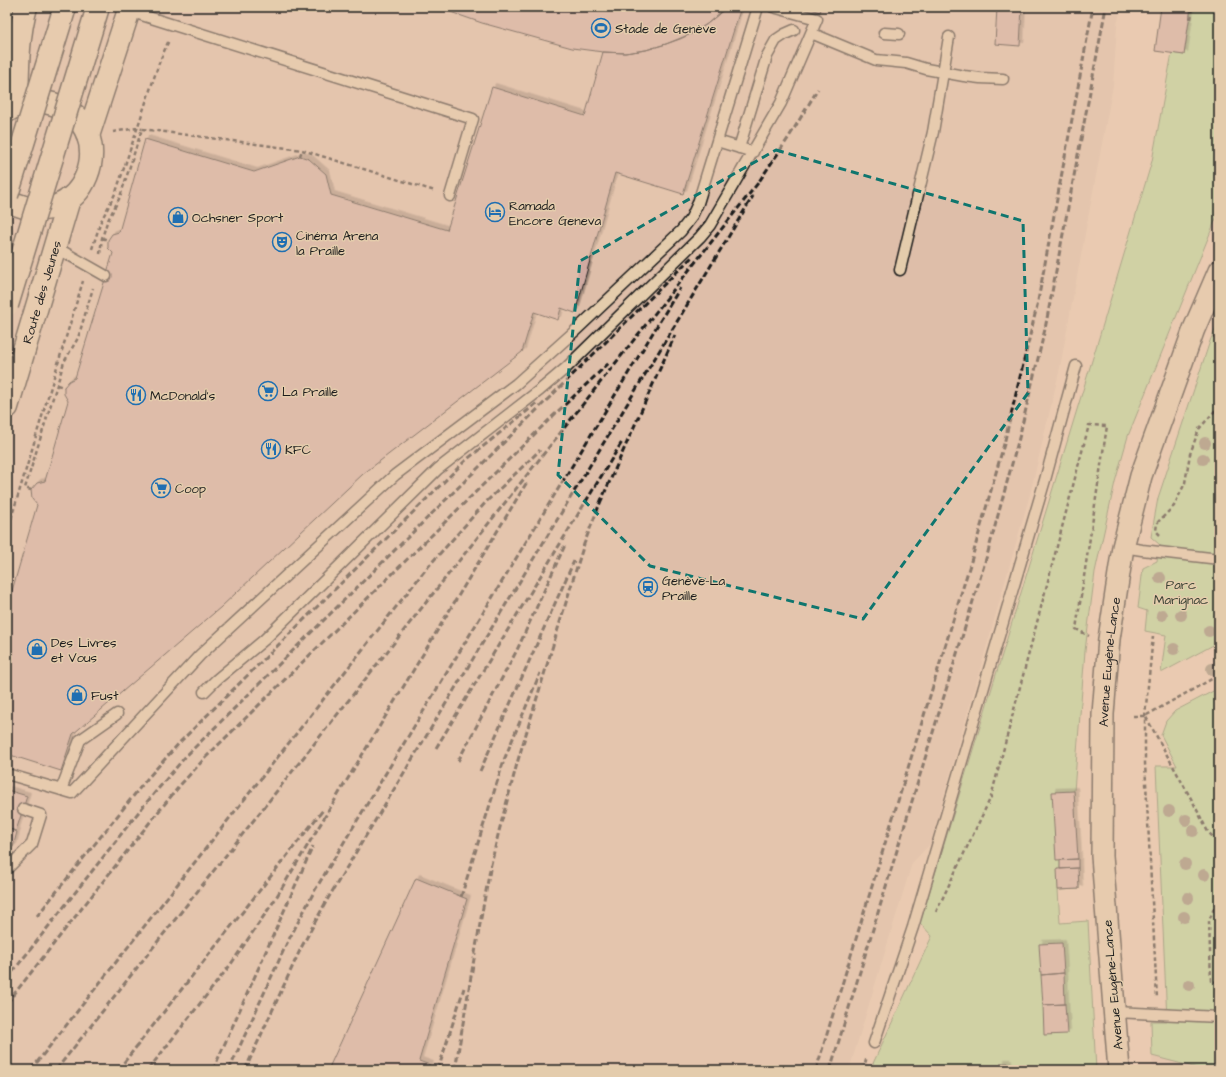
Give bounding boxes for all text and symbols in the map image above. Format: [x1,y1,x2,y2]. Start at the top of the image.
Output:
sports icon: Stade de Genève [590,17,612,39]
place label: Stade de Genève [615,20,716,38]
place label: Ramada Encore Geneva [509,197,601,230]
hotel icon: Ramada Encore Geneva [484,201,506,223]
shop icon: Ochsner Sport [167,206,189,228]
place label: Ochsner Sport [192,209,284,227]
place label: Cinéma Arena la Praille [296,227,379,260]
theatre icon: Cinéma Arena la Praille [271,231,293,253]
street label: Route des Jeunes [18,238,66,346]
supermarket icon: La Praille [257,380,279,402]
place label: La Praille [282,383,338,401]
restaurant icon: McDonald's [125,384,147,406]
place label: McDonald's [150,387,216,405]
restaurant icon: KFC [260,438,282,460]
place label: KFC [285,441,311,459]
supermarket icon: Coop [150,477,172,499]
place label: Coop [175,480,206,498]
place label: Genève-La Praille [662,572,725,605]
station icon: Genève-La Praille [637,576,659,598]
park label: Parc Marignac [1154,576,1208,610]
street label: Avenue Eugène-Lance [1095,596,1125,727]
place label: Des Livres et Vous [51,634,117,667]
shop icon: Des Livres et Vous [26,638,48,660]
shop icon: Fust [66,684,88,706]
place label: Fust [91,687,119,705]
street label: Avenue Eugène-Lance [1098,919,1129,1051]

